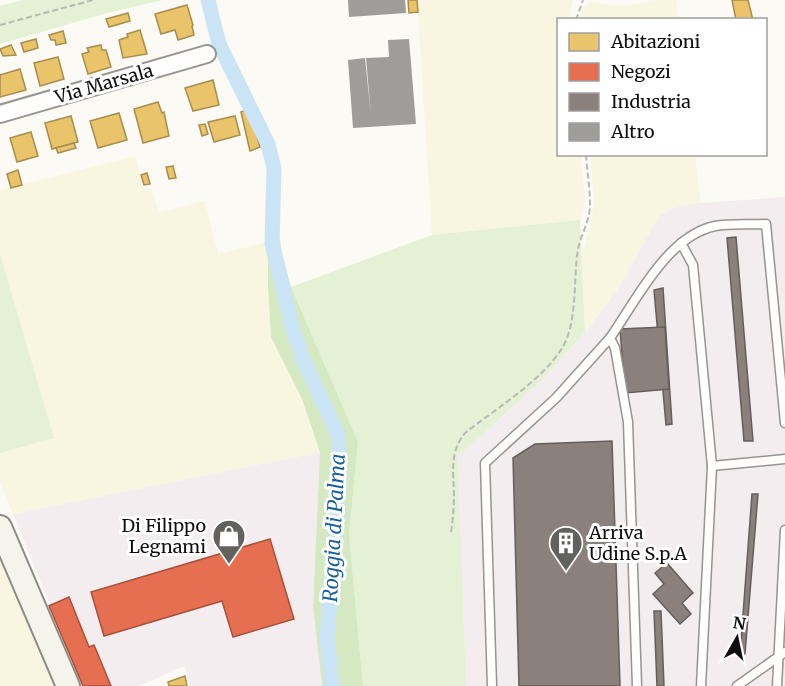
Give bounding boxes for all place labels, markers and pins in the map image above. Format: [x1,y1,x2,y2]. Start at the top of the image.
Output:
place label: Di Filippo Legnami [122,514,206,558]
shop icon: Di Filippo Legnami [211,518,247,565]
place label: Arriva Udine S.p.A [588,521,687,565]
building icon: Arriva Udine S.p.A [548,525,584,572]

